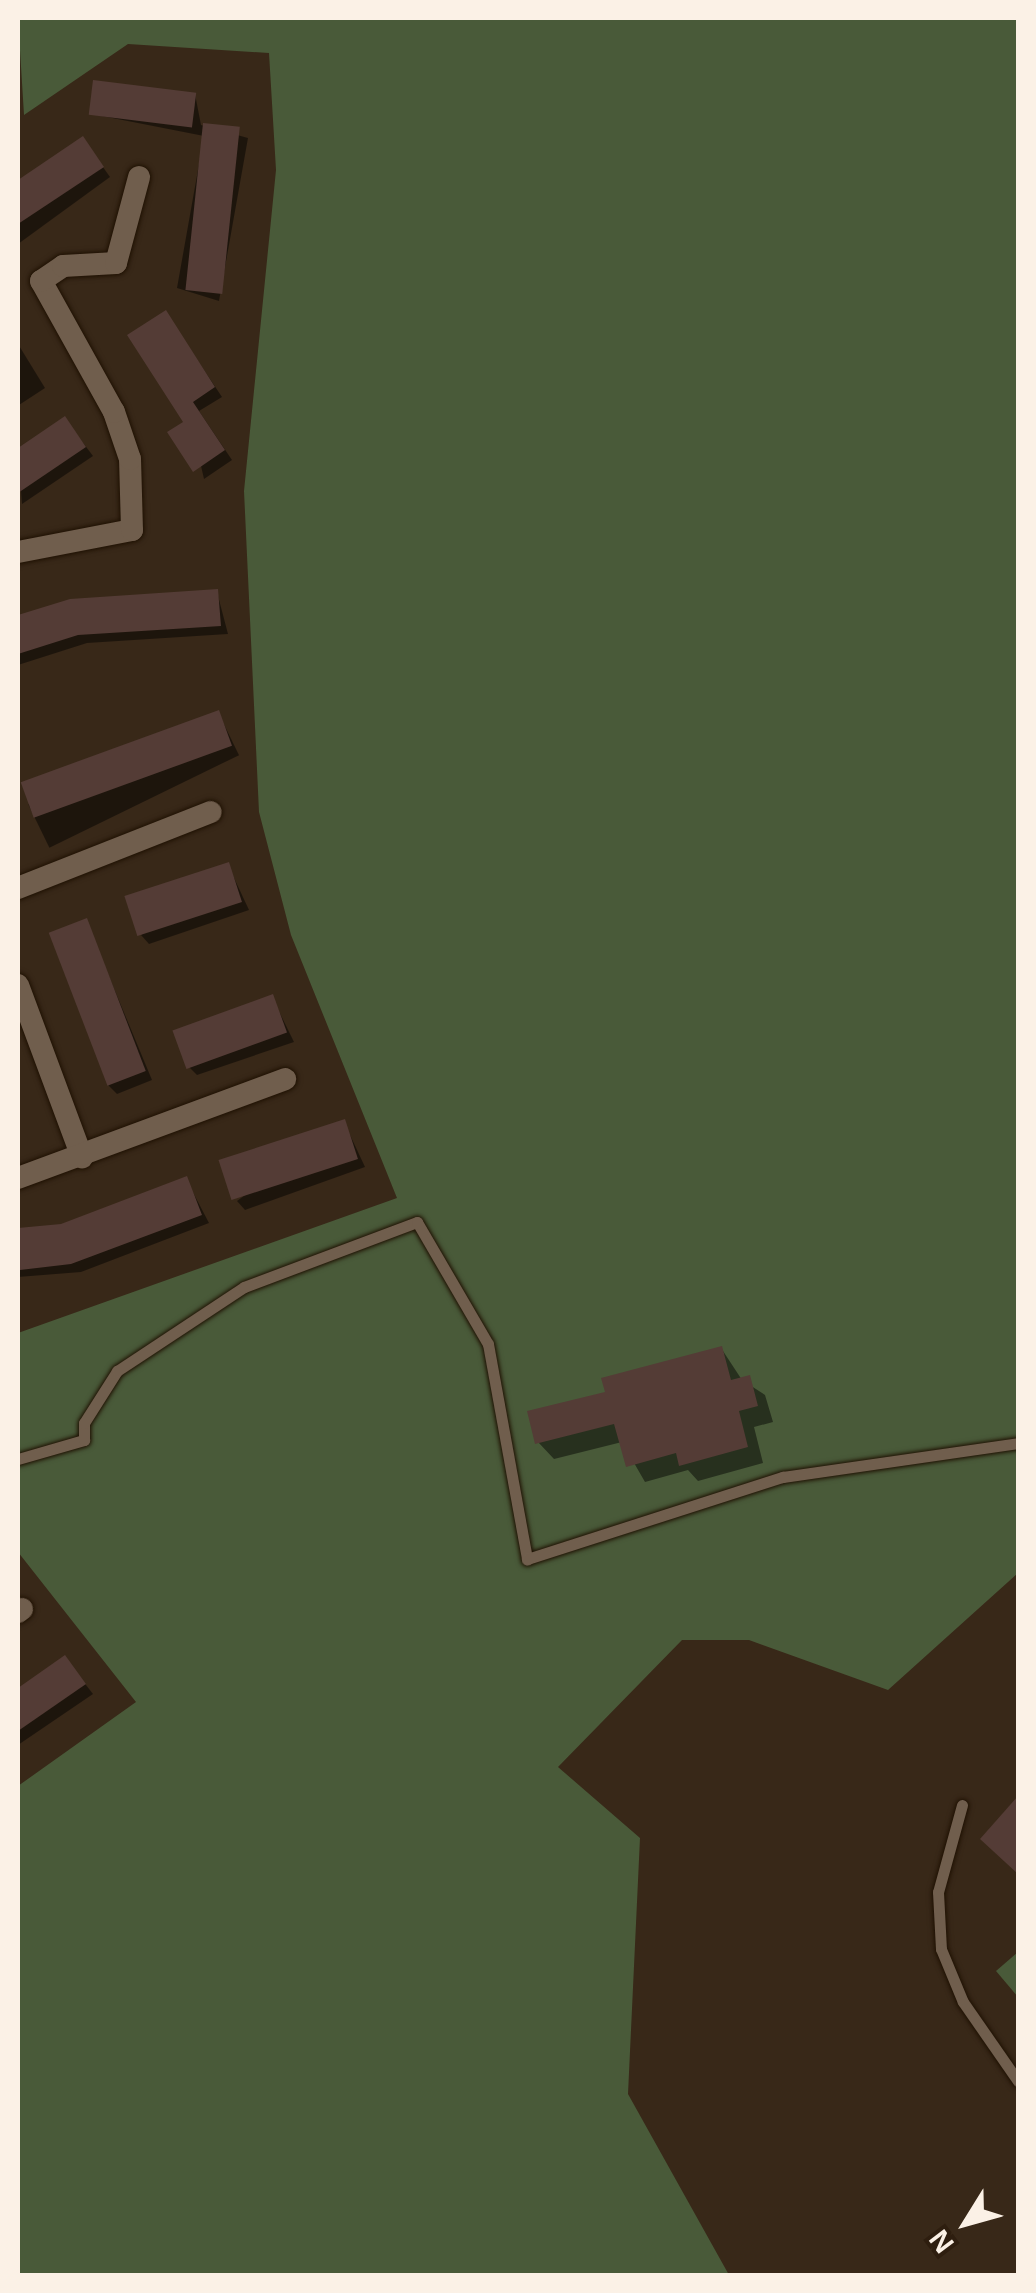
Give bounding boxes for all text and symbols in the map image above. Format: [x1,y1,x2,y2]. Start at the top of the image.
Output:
north arrow [916,2173,1016,2273]
text: N [923,2224,960,2259]

